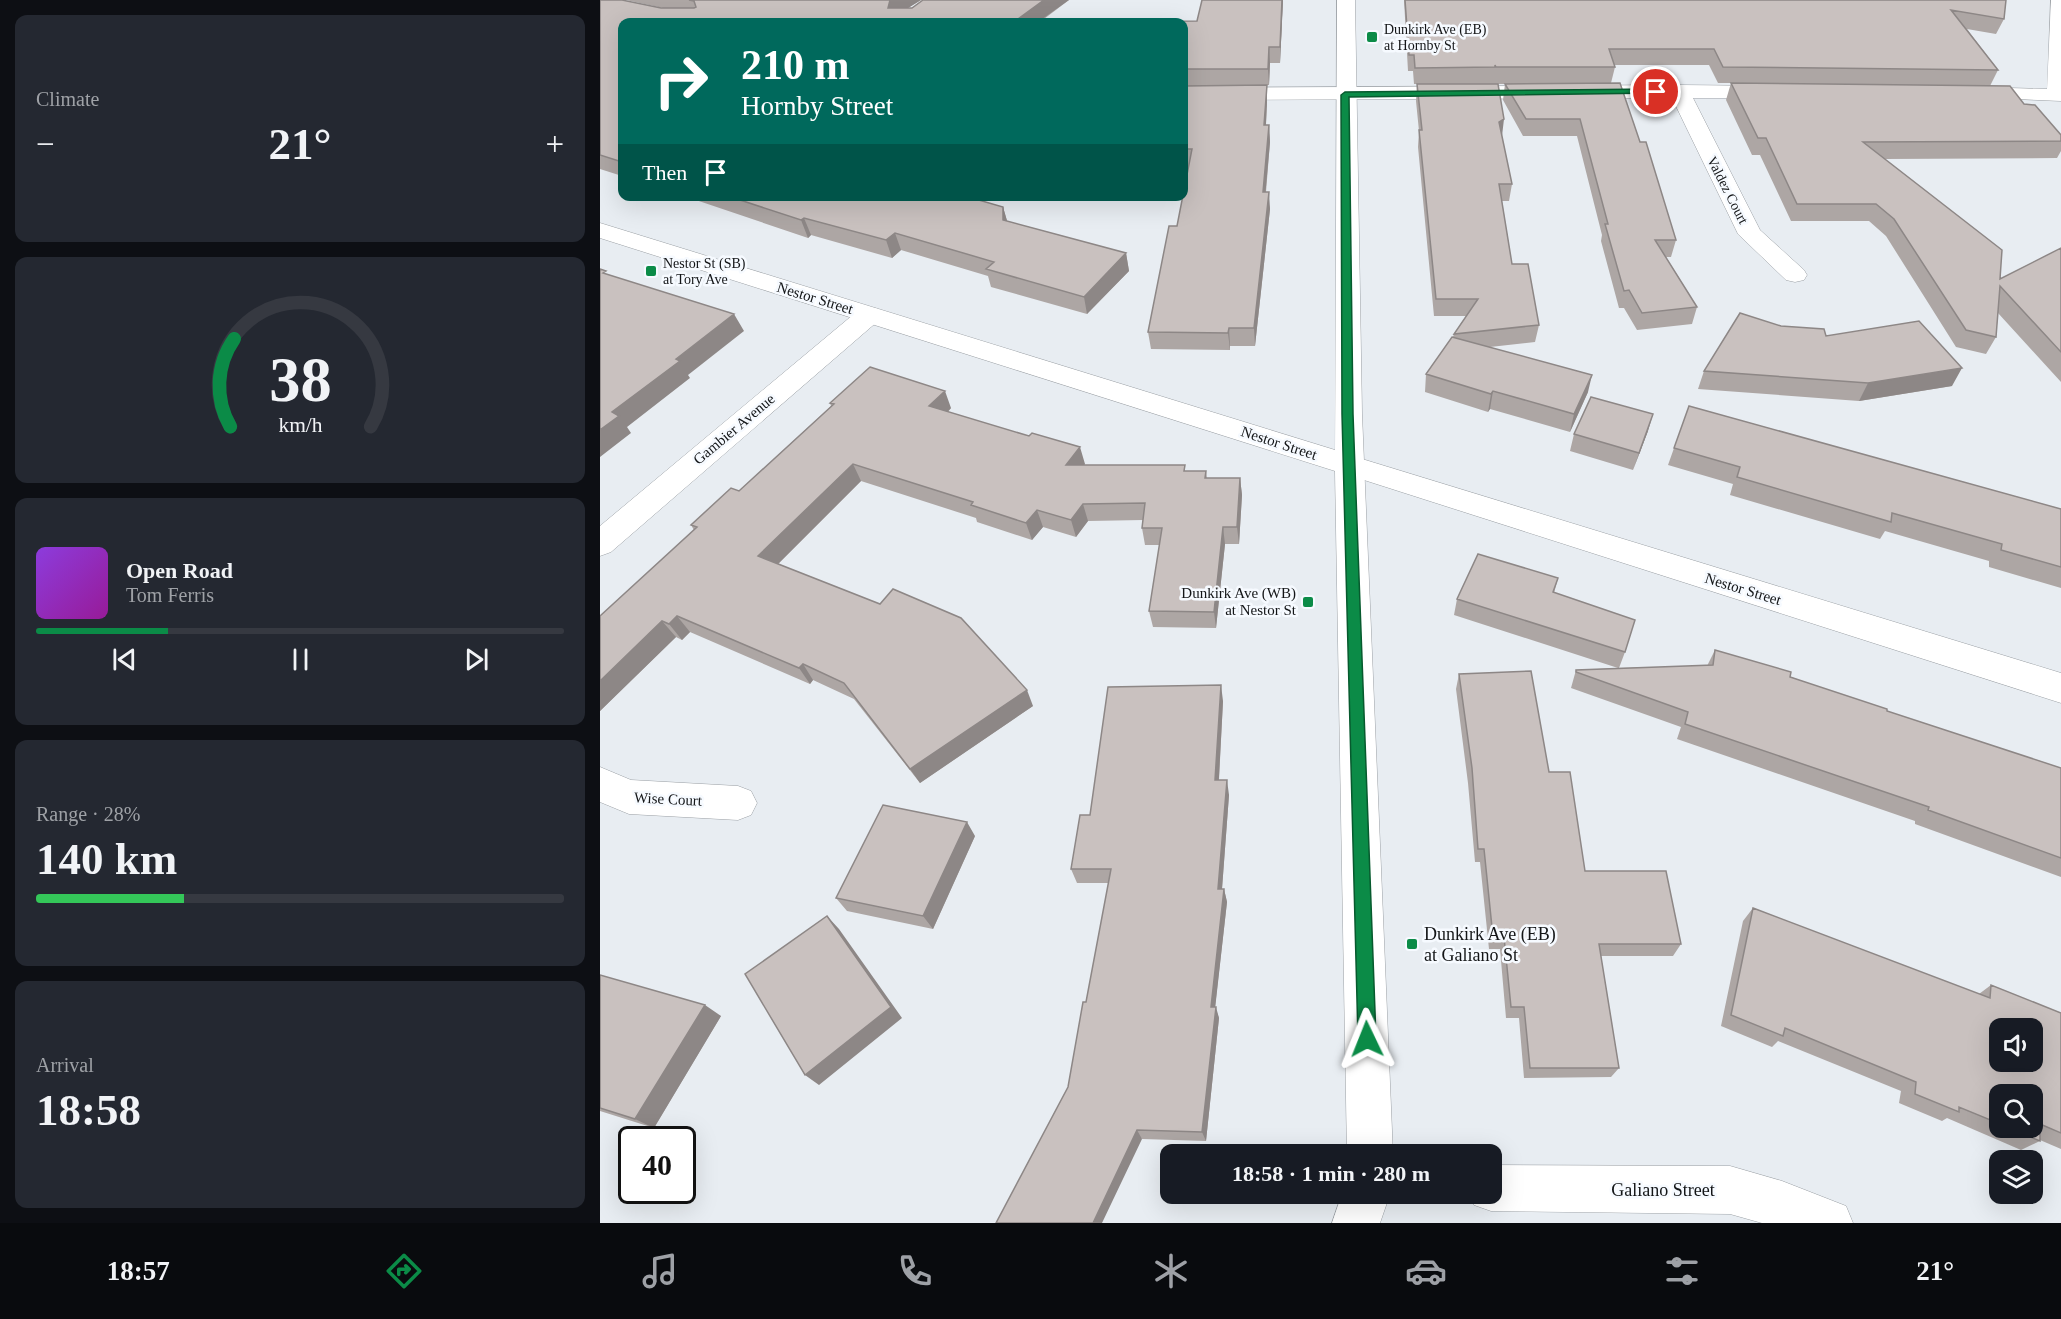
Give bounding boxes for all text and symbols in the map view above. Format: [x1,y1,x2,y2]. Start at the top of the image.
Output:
place label: Dunkirk Ave (EB) at Hornby St [1384,22,1487,53]
marker: Dunkirk Ave (EB) at Hornby St [1365,30,1379,44]
icon: right [642,42,720,120]
text: 210 m [741,42,850,88]
pin [1630,66,1681,117]
icon: arrive [1639,75,1672,108]
text: Climate [36,88,99,110]
text: Hornby Street [741,91,893,121]
text: 21° [269,119,332,169]
text: − [36,126,55,162]
text: + [545,126,564,162]
street label: Valdez Court [1704,154,1751,226]
icon: arrive [699,156,732,189]
text: Then [642,160,687,185]
place label: Nestor St (SB) at Tory Ave [663,256,746,287]
marker: Nestor St (SB) at Tory Ave [644,264,658,278]
street label: Nestor Street [775,279,856,317]
text: 38 [269,345,331,414]
street label: Gambier Avenue [690,390,778,468]
text: km/h [278,413,322,437]
street label: Nestor Street [1239,423,1320,463]
text: Open Road [126,558,233,583]
street label: Nestor Street [1703,570,1784,608]
text: Tom Ferris [126,584,214,606]
place label: Dunkirk Ave (WB) at Nestor St [1181,585,1297,618]
marker: Dunkirk Ave (WB) at Nestor St [1301,595,1315,609]
icon: previous [108,643,141,676]
icon: pause [284,643,317,676]
icon: next [460,643,493,676]
street label: Wise Court [634,789,703,809]
text: Range · 28% [36,803,140,825]
text: 140 km [36,834,177,884]
place label: Dunkirk Ave (EB) at Galiano St [1424,924,1556,965]
marker: Dunkirk Ave (EB) at Galiano St [1405,937,1419,951]
position arrow [1335,1007,1399,1071]
map controls [1989,1018,2043,1204]
button: sound [1989,1018,2043,1072]
text: Arrival [36,1054,94,1076]
button: search [1989,1084,2043,1138]
text: 18:58 [36,1085,141,1135]
speed limit sign: 40 [618,1126,696,1204]
button: layers [1989,1150,2043,1204]
text: 18:58 · 1 min · 280 m [1232,1161,1430,1186]
street label: Galiano Street [1611,1180,1715,1200]
icon: directions [383,1250,425,1292]
icon: music [639,1250,681,1292]
icon: phone [894,1250,936,1292]
icon: climate [1150,1250,1192,1292]
icon: car [1405,1250,1447,1292]
icon: filters [1661,1250,1703,1292]
text: 18:57 [107,1256,170,1286]
text: 21° [1916,1256,1954,1286]

